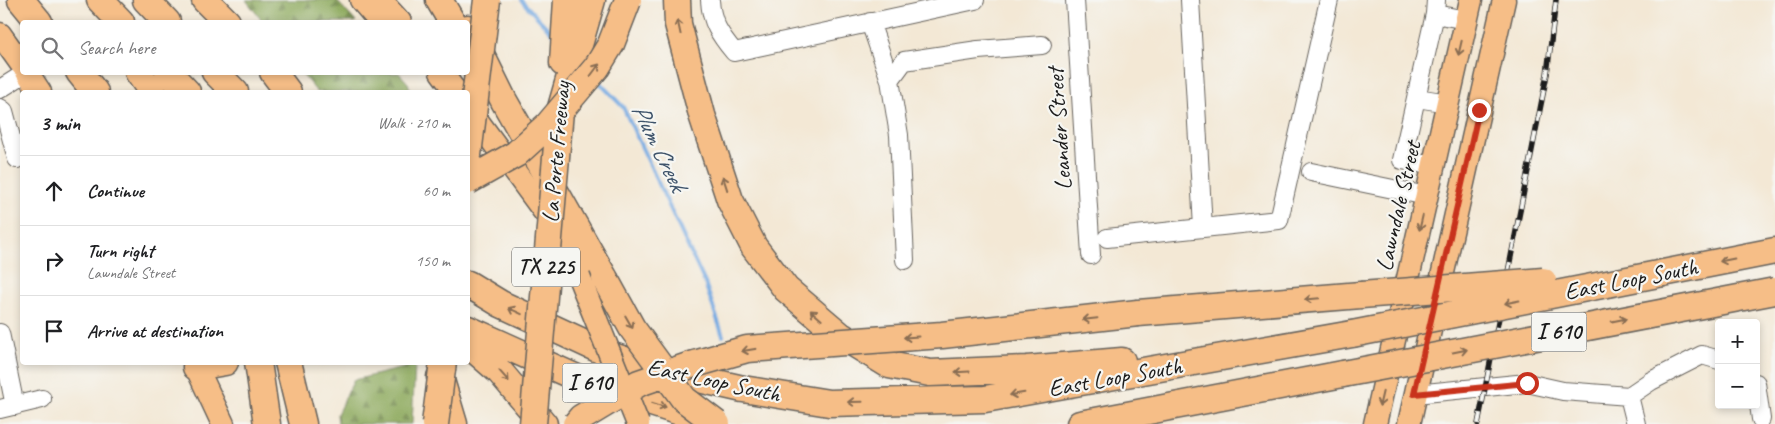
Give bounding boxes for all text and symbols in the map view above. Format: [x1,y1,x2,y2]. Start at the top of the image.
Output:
search box [20,20,470,75]
one-way arrow [674,20,684,36]
icon: search [38,34,66,62]
text: Search here [78,36,155,60]
one-way arrow [1455,39,1464,55]
one-way arrow [589,64,600,77]
street label: Leander Street [1040,64,1078,191]
street label: La Porte Freeway [535,78,577,224]
water label: Plum Creek [624,98,696,200]
route end [1468,99,1491,122]
text: 3 min [40,110,80,136]
text: Walk · 210 m [378,113,450,133]
street label: Lawndale Street [1369,136,1428,274]
one-way arrow [719,176,729,192]
icon: ahead [40,177,68,205]
text: Continue [87,179,144,203]
text: 60 m [423,181,450,201]
one-way arrow [1416,215,1425,231]
text: Turn right [87,239,154,263]
icon: right [40,247,68,275]
road number: TX 225 [512,248,580,286]
text: 150 m [416,251,450,271]
street label: East Loop South [1562,251,1701,307]
one-way arrow [1720,256,1736,265]
text: Lawndale Street [87,263,175,283]
one-way arrow [1305,294,1321,304]
one-way arrow [1505,298,1521,307]
one-way arrow [508,306,523,316]
one-way arrow [810,309,823,320]
road number: I 610 [1532,313,1586,352]
one-way arrow [624,314,634,328]
one-way arrow [1082,314,1098,324]
one-way arrow [1611,315,1627,325]
icon: arrive [40,317,68,345]
text: Arrive at destination [87,319,223,343]
map controls [1715,319,1760,409]
button: + [1715,319,1760,364]
one-way arrow [903,332,919,342]
one-way arrow [741,345,757,355]
one-way arrow [1451,346,1467,356]
street label: East Loop South [1046,350,1185,403]
street label: East Loop South [645,351,784,409]
road number: I 610 [562,363,618,402]
button: − [1715,364,1760,409]
one-way arrow [954,367,970,377]
one-way arrow [498,370,510,383]
route start [1516,372,1539,395]
one-way arrow [1010,390,1026,400]
one-way arrow [1376,390,1385,406]
one-way arrow [848,397,864,407]
one-way arrow [650,401,666,411]

